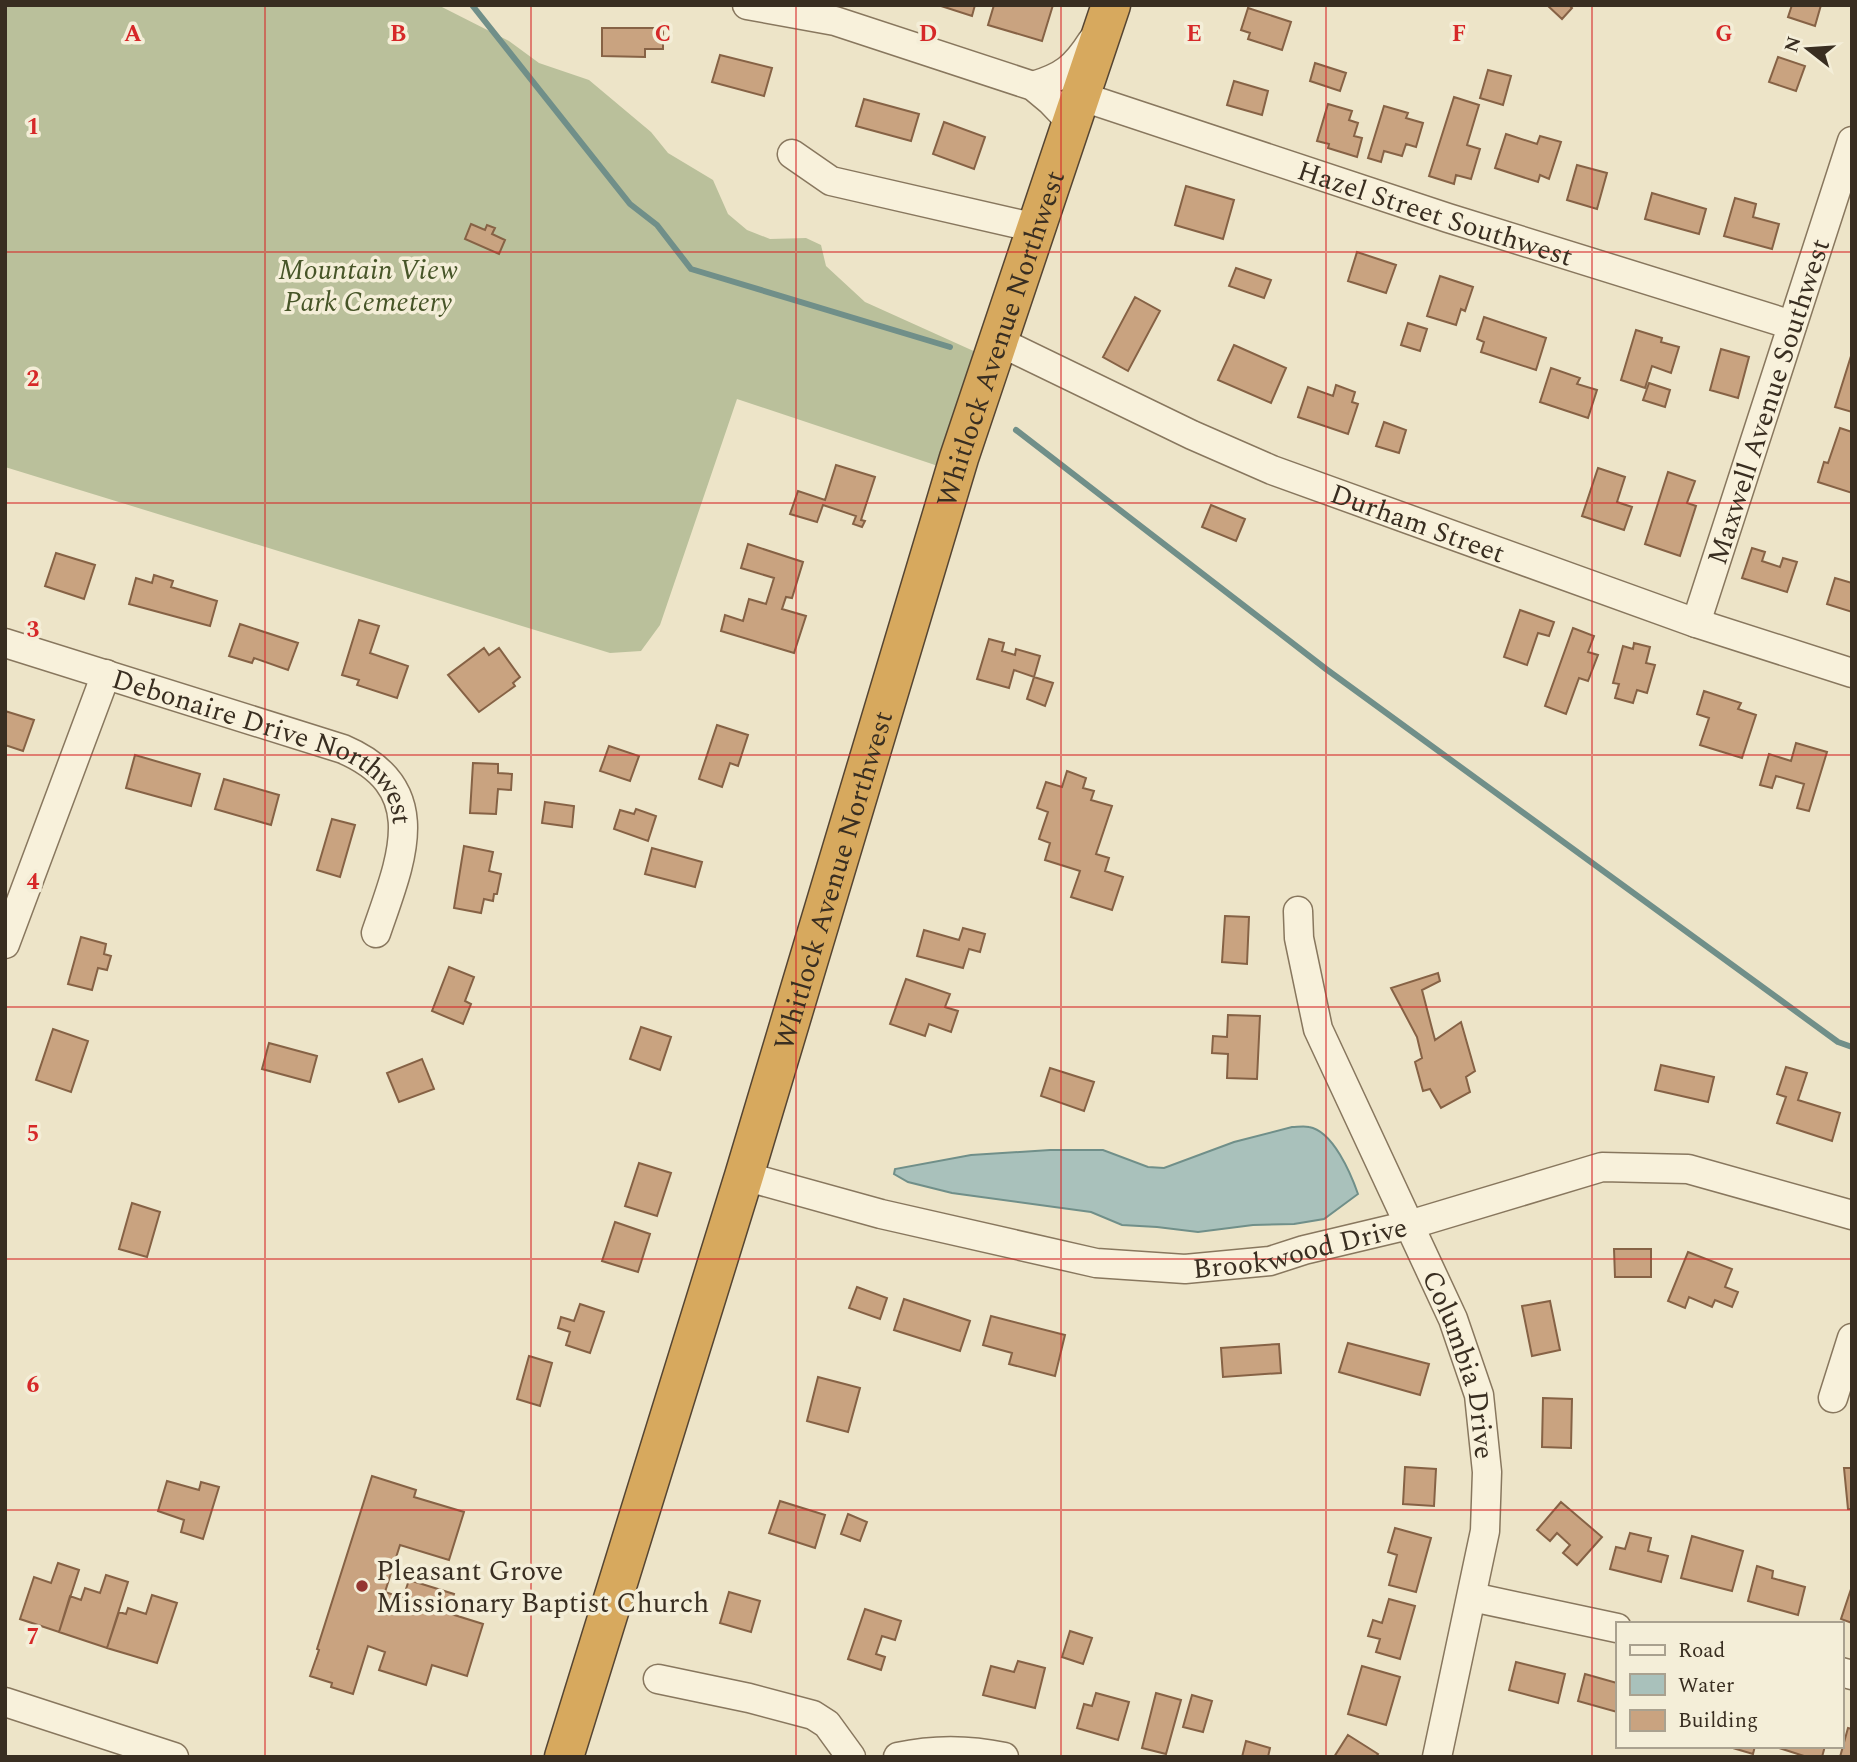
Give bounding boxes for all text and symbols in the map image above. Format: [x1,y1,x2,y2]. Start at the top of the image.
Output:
north arrow [1773,14,1843,84]
text: A [124,17,142,52]
text: B [390,17,406,52]
text: C [655,17,671,52]
text: D [919,17,937,52]
text: E [1186,17,1202,52]
text: F [1452,17,1466,52]
text: G [1715,17,1733,52]
text: N [1777,33,1809,56]
text: 1 [27,110,39,145]
street label: Hazel Street Southwest [1291,149,1578,279]
street label: Whitlock Avenue Northwest [926,165,1077,512]
street label: Maxwell Avenue Southwest [1696,233,1842,570]
park label: Mountain View Park Cemetery [278,249,458,324]
text: 2 [27,362,40,397]
street label: Durham Street [1324,473,1511,575]
text: 3 [27,613,40,648]
street label: Debonaire Drive Northwest [106,658,423,827]
street label: Whitlock Avenue Northwest [763,706,905,1056]
text: 4 [27,865,40,900]
text: 5 [27,1117,39,1152]
street label: Brookwood Drive [1191,1206,1412,1291]
street label: Columbia Drive [1410,1263,1506,1461]
text: 6 [27,1368,40,1403]
place label: Pleasant Grove Missionary Baptist Church [376,1550,709,1625]
marker: Pleasant Grove Missionary Baptist Church [354,1578,370,1594]
text: 7 [27,1620,39,1655]
legend [1616,1622,1843,1748]
text: Road [1678,1635,1725,1667]
text: Water [1678,1670,1734,1702]
text: Building [1678,1705,1758,1737]

